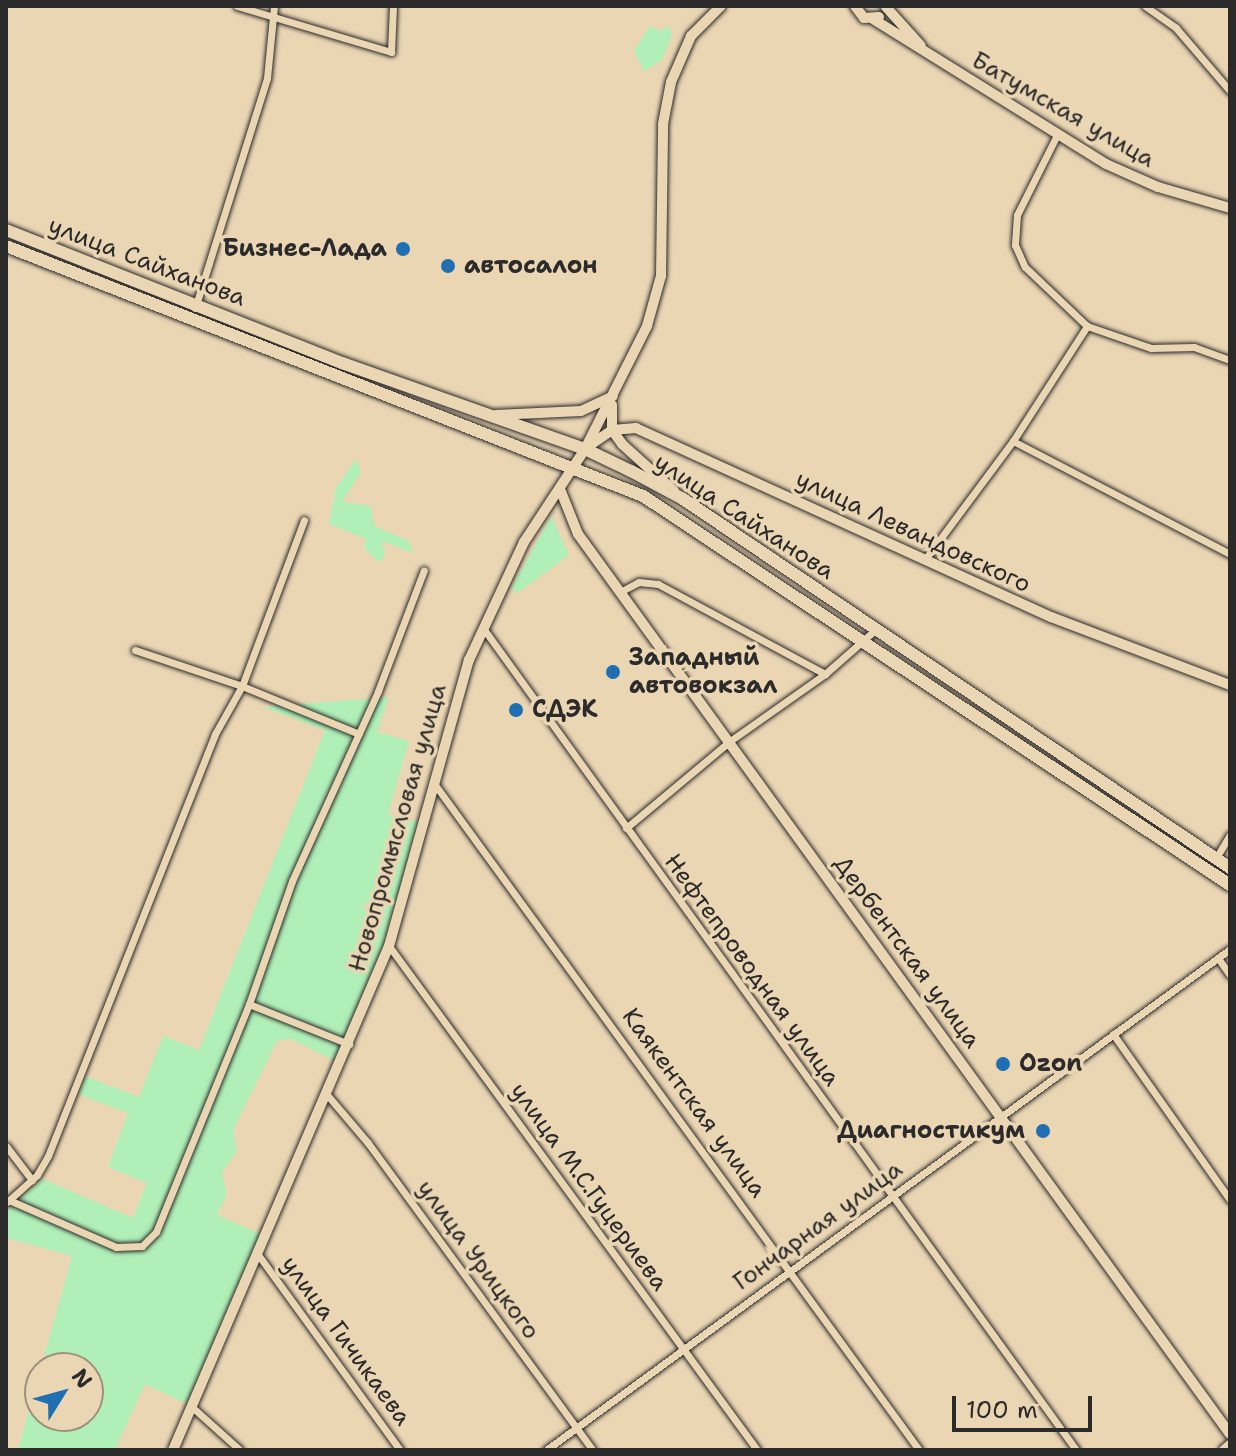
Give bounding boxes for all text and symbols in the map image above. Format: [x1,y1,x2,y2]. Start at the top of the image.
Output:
street label: Батумская улица [966,46,1160,174]
street label: улица Сайханова [44,211,250,313]
place label: Бизнес-Лада [223,235,387,263]
marker: Бизнес-Лада [394,240,412,258]
place label: автосалон [464,252,598,280]
marker: автосалон [439,257,457,275]
street label: улица Сайханова [648,448,840,586]
street label: улица Левандовского [791,465,1035,599]
place label: Западный автовокзал [629,644,777,700]
marker: Западный автовокзал [604,663,622,681]
street label: Новопромысловая улица [343,681,453,975]
place label: СДЭК [532,696,598,724]
marker: СДЭК [507,701,525,719]
street label: Нефтепроводная улица [658,848,846,1092]
street label: Дербентская улица [827,850,987,1054]
street label: Каякентская улица [616,1003,772,1203]
place label: Ozon [1019,1050,1082,1078]
marker: Ozon [994,1055,1012,1073]
street label: улица М.С.Гуцериева [504,1078,674,1296]
place label: Диагностикум [837,1117,1025,1145]
marker: Диагностикум [1032,1120,1054,1142]
street label: Гончарная улица [728,1155,908,1297]
street label: улица Урицкого [411,1175,545,1345]
street label: улица Гичикаева [275,1251,417,1431]
north arrow [24,1352,104,1432]
text: N [65,1363,99,1394]
scale bar [956,1380,1096,1430]
text: 100 m [966,1394,1038,1426]

